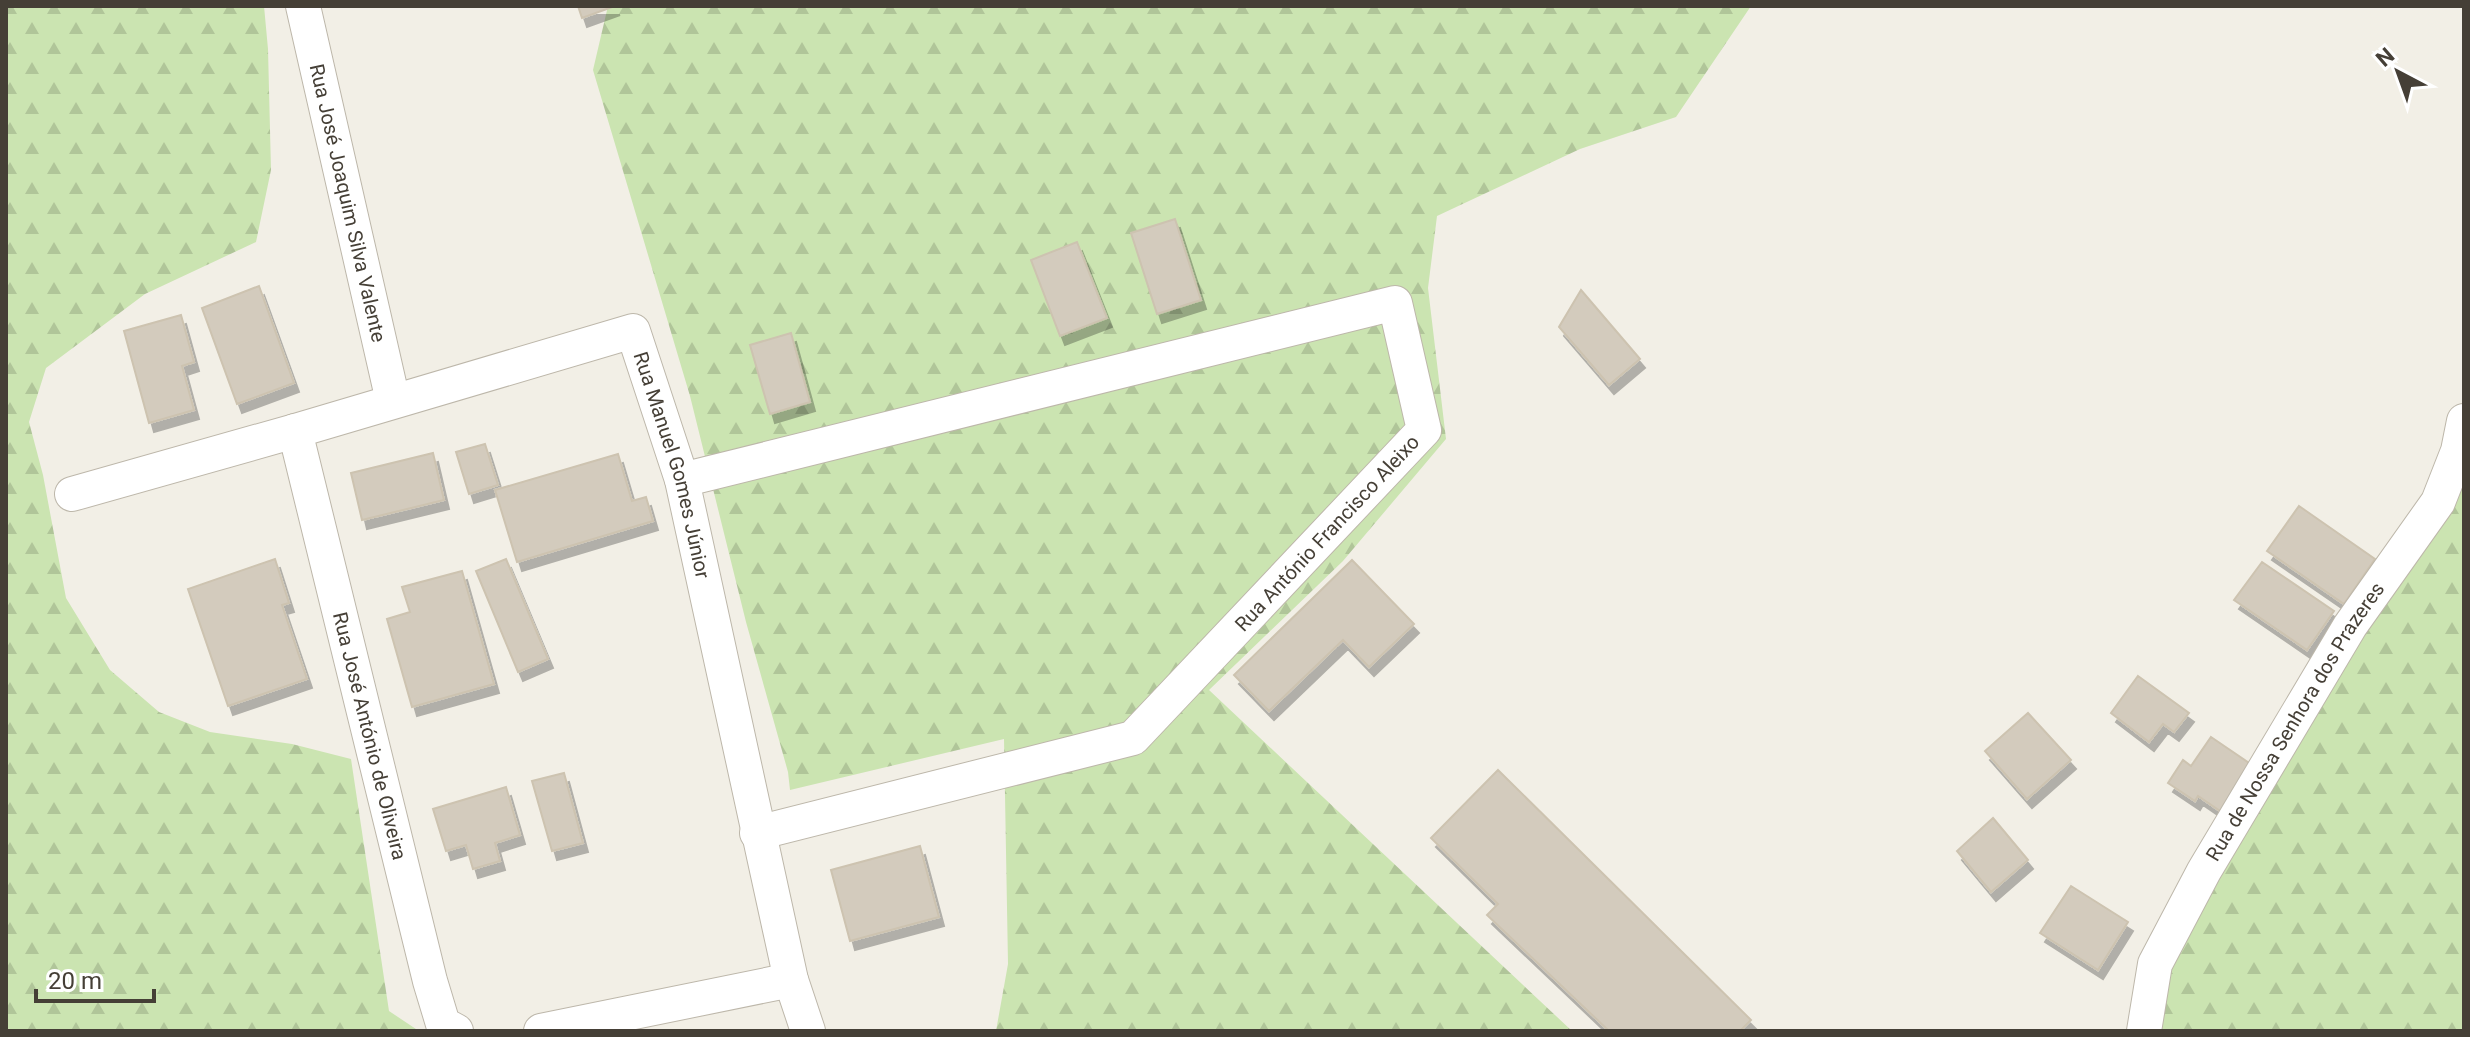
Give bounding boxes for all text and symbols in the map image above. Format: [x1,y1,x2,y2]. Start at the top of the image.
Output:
north arrow [2358,32,2438,112]
text: N [2371,43,2399,72]
street label: Rua José Joaquim Silva Valente [305,62,391,344]
street label: Rua Manuel Gomes Júnior [629,349,715,581]
street label: Rua António Francisco Aleixo [1230,430,1424,636]
street label: Rua de Nossa Senhora dos Prazeres [2201,578,2389,865]
street label: Rua José António de Oliveira [328,610,412,862]
scale bar [36,953,154,1003]
text: 20 m [48,967,102,995]

